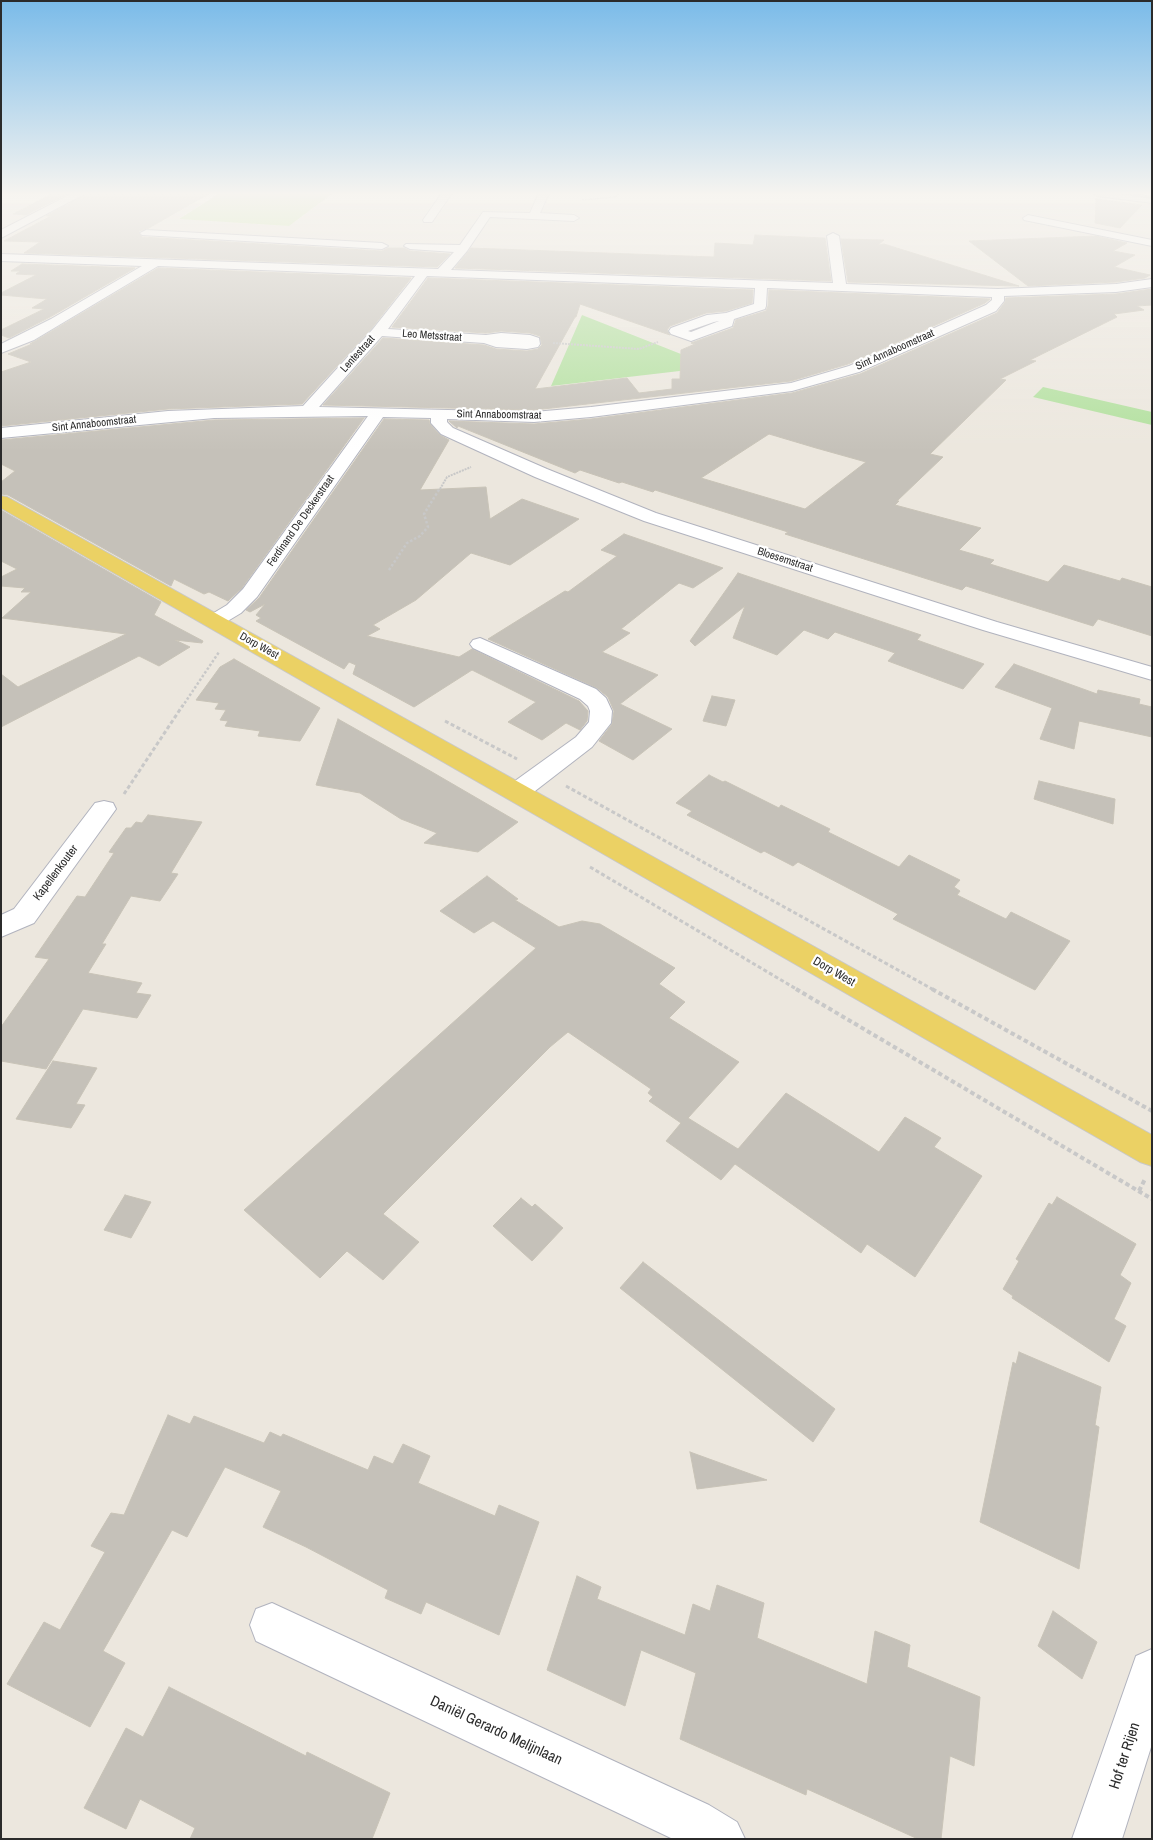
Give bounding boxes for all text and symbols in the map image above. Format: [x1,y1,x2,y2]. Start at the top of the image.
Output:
street label: Leo Metsstraat [402,327,462,345]
street label: Sint Annaboomstraat [854,327,936,373]
street label: Lentestraat [338,333,378,375]
street label: Sint Annaboomstraat [457,408,541,422]
street label: Sint Annaboomstraat [51,413,137,435]
street label: Ferdinand De Deckerstraat [265,473,337,569]
street label: Bloesemstraat [756,545,814,575]
street label: Dorp West [237,630,281,662]
street label: Kapellenkouter [30,842,82,904]
street label: Dorp West [810,954,858,990]
street label: Daniël Gerardo Melijnlaan [427,1693,565,1769]
street label: Hof ter Rijen [1106,1720,1144,1792]

